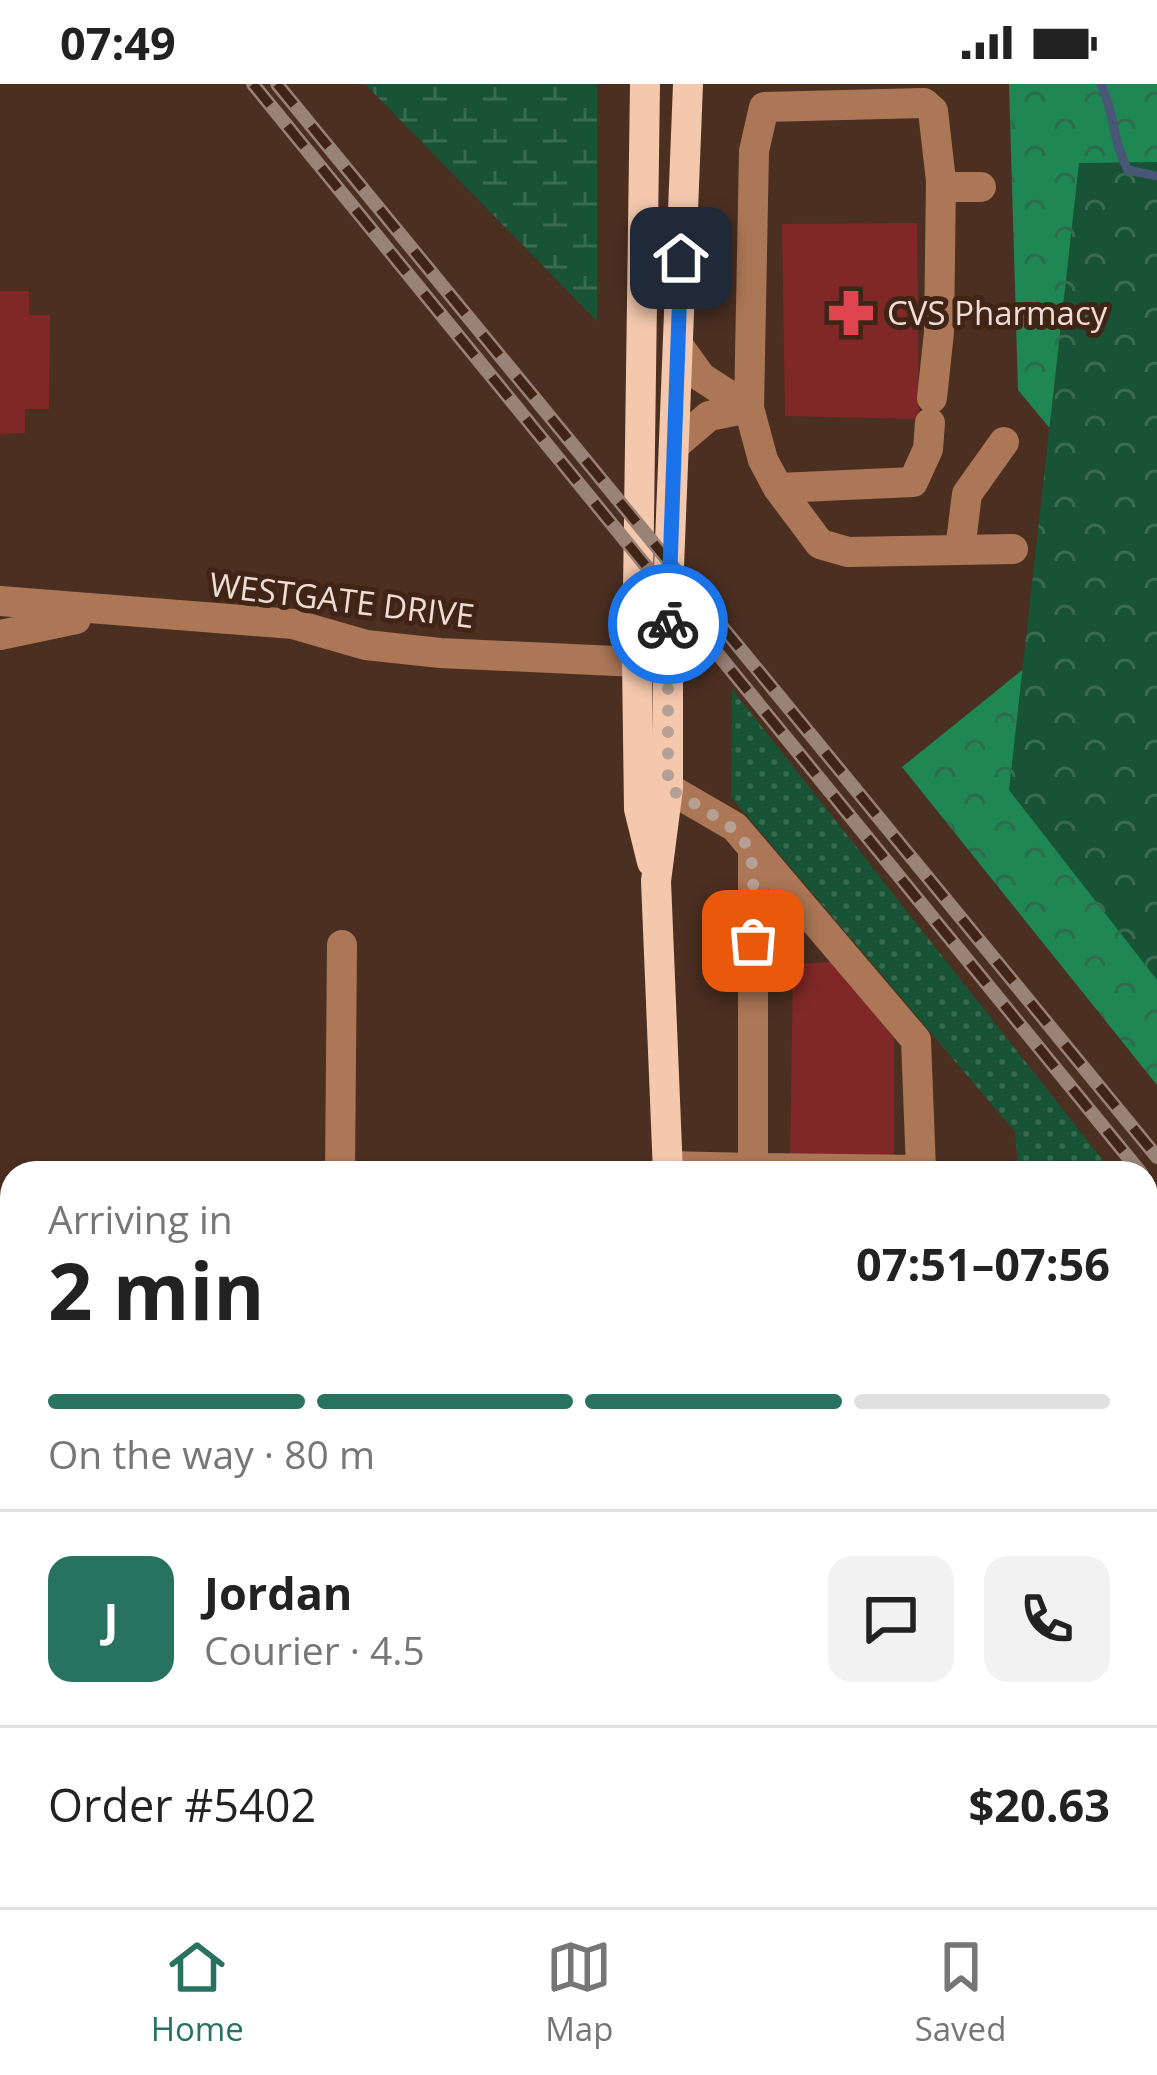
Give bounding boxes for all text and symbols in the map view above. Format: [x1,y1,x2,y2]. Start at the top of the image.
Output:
text: 07:49 [60,12,176,73]
pin [630,207,732,309]
icon: home [648,225,714,291]
pharmacy icon: CVS Pharmacy [826,288,876,338]
place label: CVS Pharmacy [887,290,1108,335]
street label: WESTGATE DRIVE [207,561,477,638]
courier [608,564,728,684]
icon: bike [635,591,701,657]
pin [702,890,804,992]
icon: bag [720,908,786,974]
text: Arriving in [48,1192,233,1245]
text: 07:51–07:56 [856,1233,1110,1294]
text: 2 min [48,1237,265,1343]
text: On the way · 80 m [48,1427,375,1480]
button: chat [828,1556,954,1682]
button: phone [984,1556,1110,1682]
text: Jordan [204,1562,352,1623]
text: J [104,1588,118,1649]
text: Courier · 4.5 [204,1623,425,1676]
text: Order #5402 [48,1774,316,1835]
text: $20.63 [969,1774,1110,1835]
tab: Home [151,1934,244,2051]
tab: Map [545,1934,613,2051]
tab: Saved [915,1934,1006,2051]

